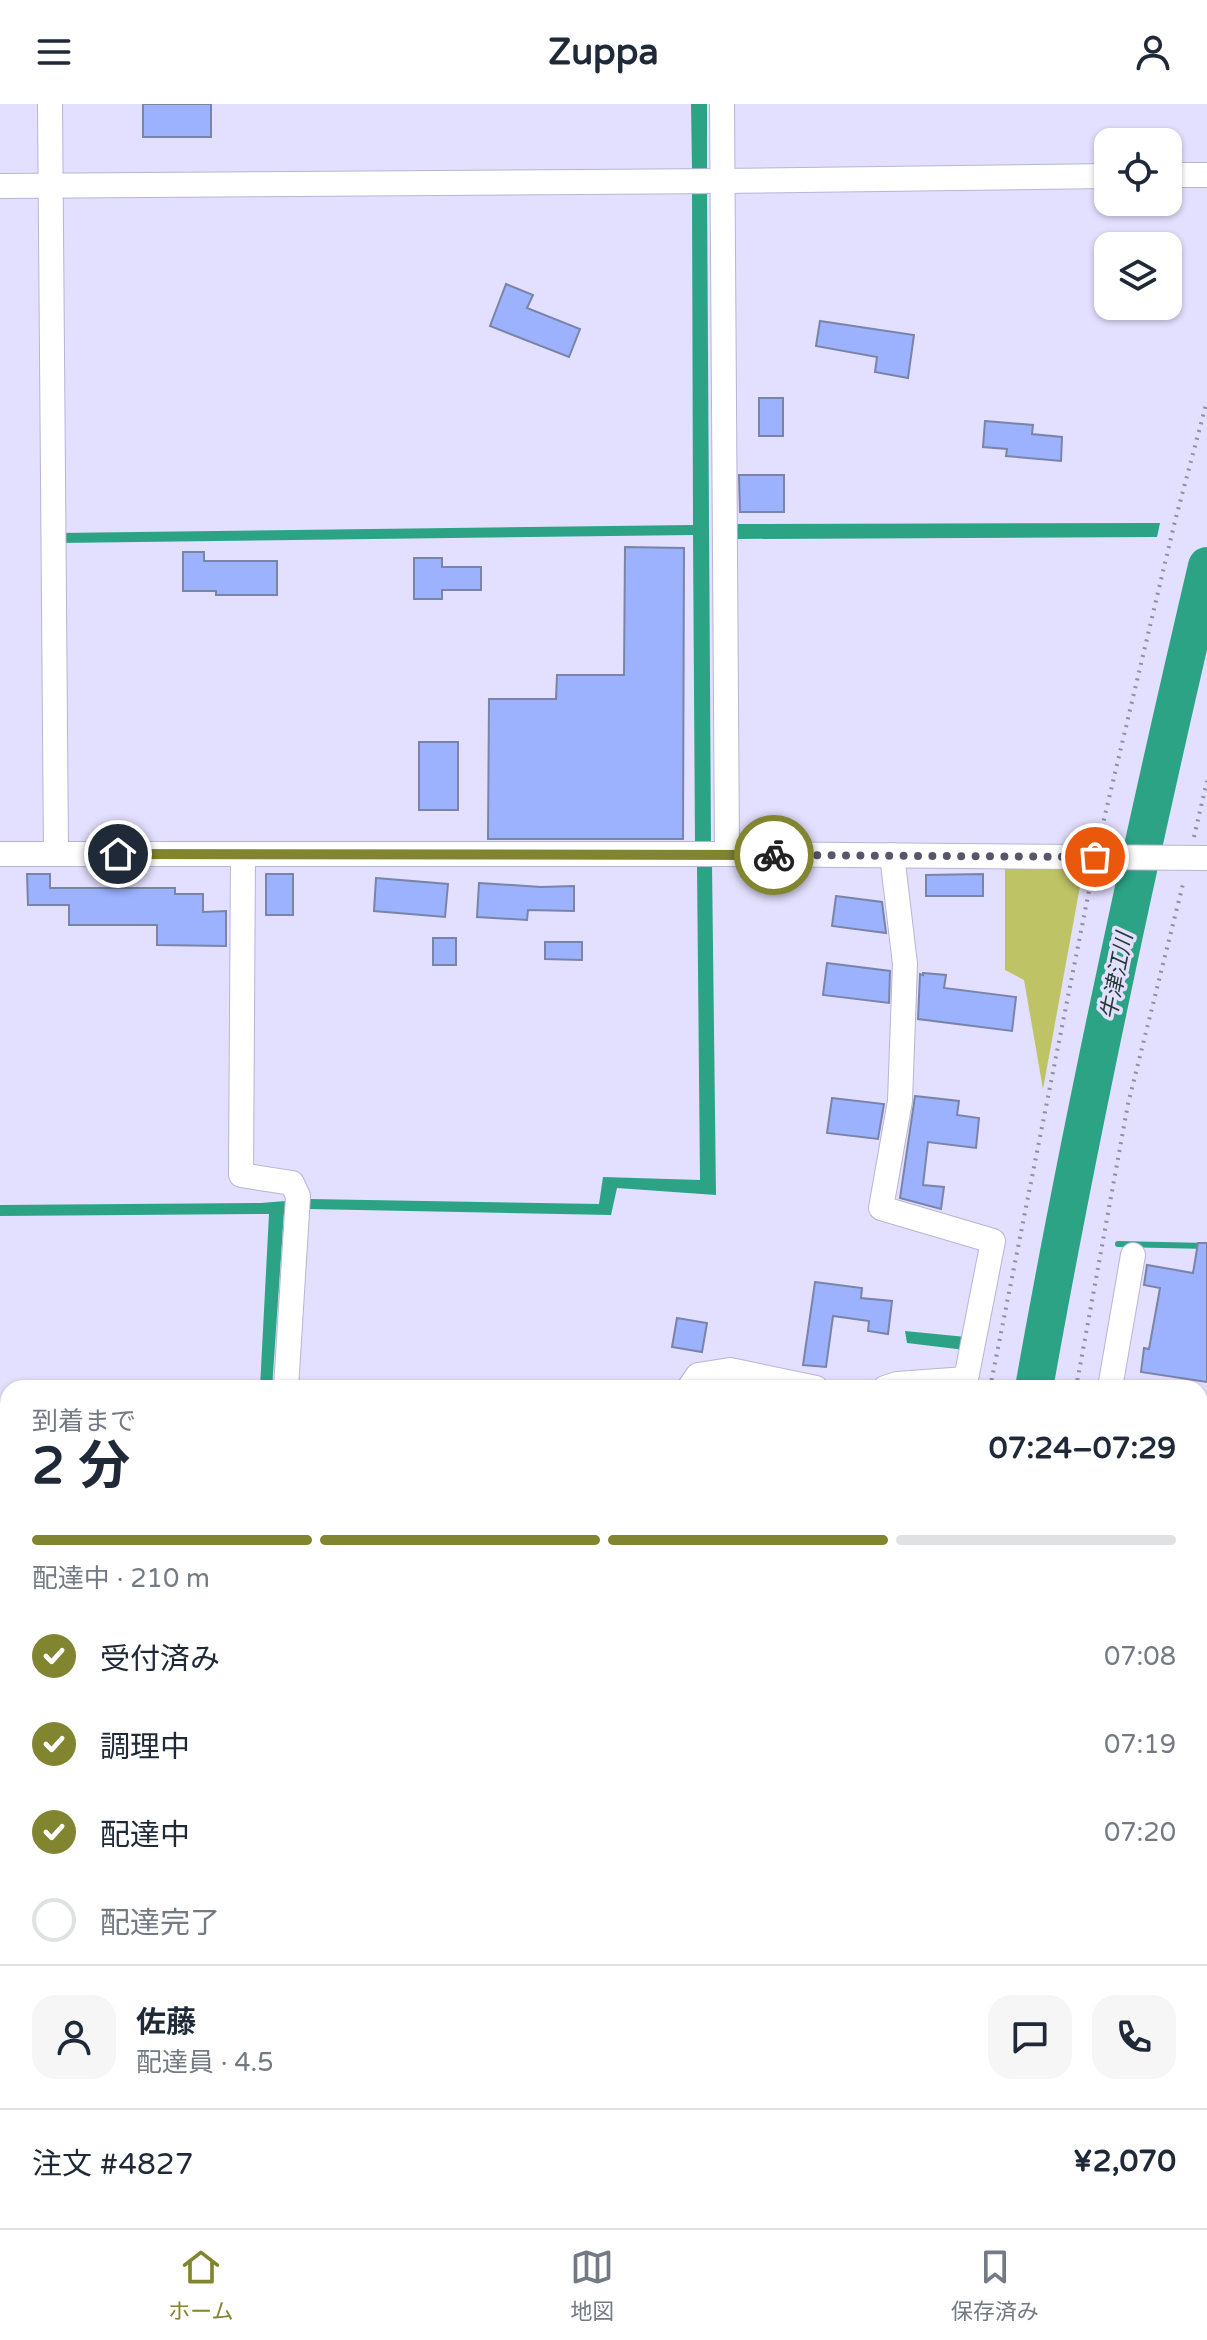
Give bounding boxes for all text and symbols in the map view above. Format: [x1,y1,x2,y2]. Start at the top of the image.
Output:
icon: menu [32,30,76,74]
icon: person [1131,30,1175,74]
text: Zuppa [548,31,659,74]
map controls [1094,128,1182,320]
button: locate [1094,128,1182,216]
button: layers [1094,232,1182,320]
courier [734,815,814,895]
pin [84,820,152,888]
pin [1061,823,1129,891]
icon: home [96,832,140,876]
icon: bike [752,833,796,877]
icon: bag [1073,835,1117,879]
water label: 牛津江川 [1096,929,1139,1022]
text: 到着まで [32,1406,136,1437]
text: 07:24–07:29 [989,1430,1176,1467]
text: 2 分 [32,1435,130,1498]
text: 配達中 · 210 m [32,1563,210,1594]
icon: check [32,1634,76,1678]
text: 受付済み [100,1641,220,1678]
text: 07:08 [1104,1641,1176,1672]
icon: check [32,1722,76,1766]
text: 調理中 [100,1729,190,1766]
text: 07:19 [1104,1729,1176,1760]
icon: check [32,1810,76,1854]
text: 配達中 [100,1817,190,1854]
text: 07:20 [1104,1817,1176,1848]
text: 配達完了 [100,1905,220,1942]
button: person [32,1995,116,2079]
button: chat [988,1995,1072,2079]
button: phone [1092,1995,1176,2079]
text: 佐藤 [136,2004,196,2041]
text: 配達員 · 4.5 [136,2047,274,2078]
text: ¥2,070 [1073,2143,1176,2180]
text: 注文 #4827 [32,2146,194,2183]
tab: ホーム [168,2245,234,2325]
tab: 地図 [570,2245,614,2325]
tab: 保存済み [951,2245,1039,2325]

